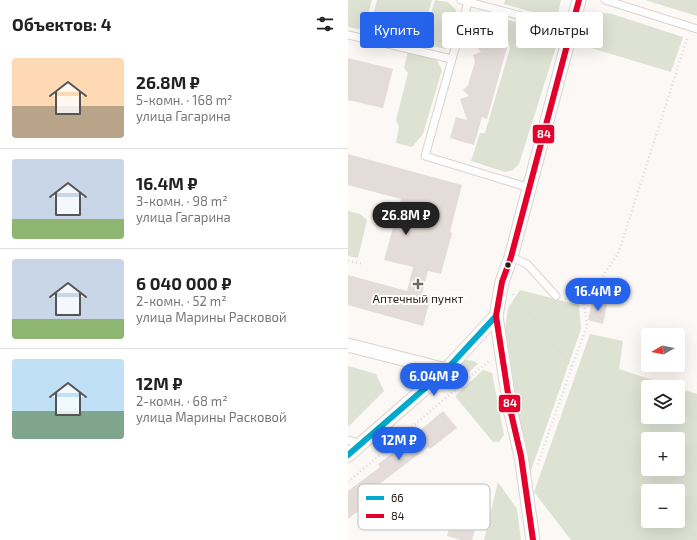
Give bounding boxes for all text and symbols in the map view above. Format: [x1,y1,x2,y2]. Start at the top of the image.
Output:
chip: Купить [360,12,434,48]
chip: Снять [442,12,508,48]
chip: Фильтры [516,12,603,48]
icon: filters [314,13,336,35]
text: Объектов: 4 [12,14,112,34]
text: 26.8M ₽ [136,72,200,92]
icon: home [44,74,92,122]
text: 5-комн. · 168 m² [136,92,232,108]
text: улица Гагарина [136,108,231,124]
line badge: 84 [532,124,555,144]
text: 84 [537,127,551,140]
text: 16.4M ₽ [136,173,198,193]
icon: home [44,175,92,223]
text: 3-комн. · 98 m² [136,193,228,209]
pin: 26.8M ₽ [369,202,443,236]
text: 26.8M ₽ [382,207,430,223]
text: улица Гагарина [136,209,231,225]
unlabelled marker [503,260,513,270]
text: 6 040 000 ₽ [136,273,232,293]
icon: home [44,275,92,323]
pin: 16.4M ₽ [561,278,635,312]
marker: Аптечный пункт [413,279,423,289]
text: 16.4M ₽ [574,283,622,299]
place label: Аптечный пункт [373,291,464,306]
text: 2-комн. · 52 m² [136,293,227,309]
text: улица Марины Расковой [136,309,287,325]
north arrow [641,328,685,372]
map controls [641,328,685,528]
pin: 6.04M ₽ [397,363,471,397]
text: 6.04M ₽ [409,368,459,384]
text: 12M ₽ [136,373,183,393]
icon: home [44,375,92,423]
button: layers [641,380,685,424]
text: 2-комн. · 68 m² [136,393,228,409]
line badge: 84 [498,394,521,413]
text: 84 [503,396,517,409]
text: улица Марины Расковой [136,409,287,425]
pin: 12M ₽ [371,427,427,461]
text: 12M ₽ [381,432,417,448]
button: + [641,432,685,476]
legend [358,484,490,530]
button: − [641,484,685,528]
text: 66 [391,491,404,504]
text: 84 [391,509,405,522]

